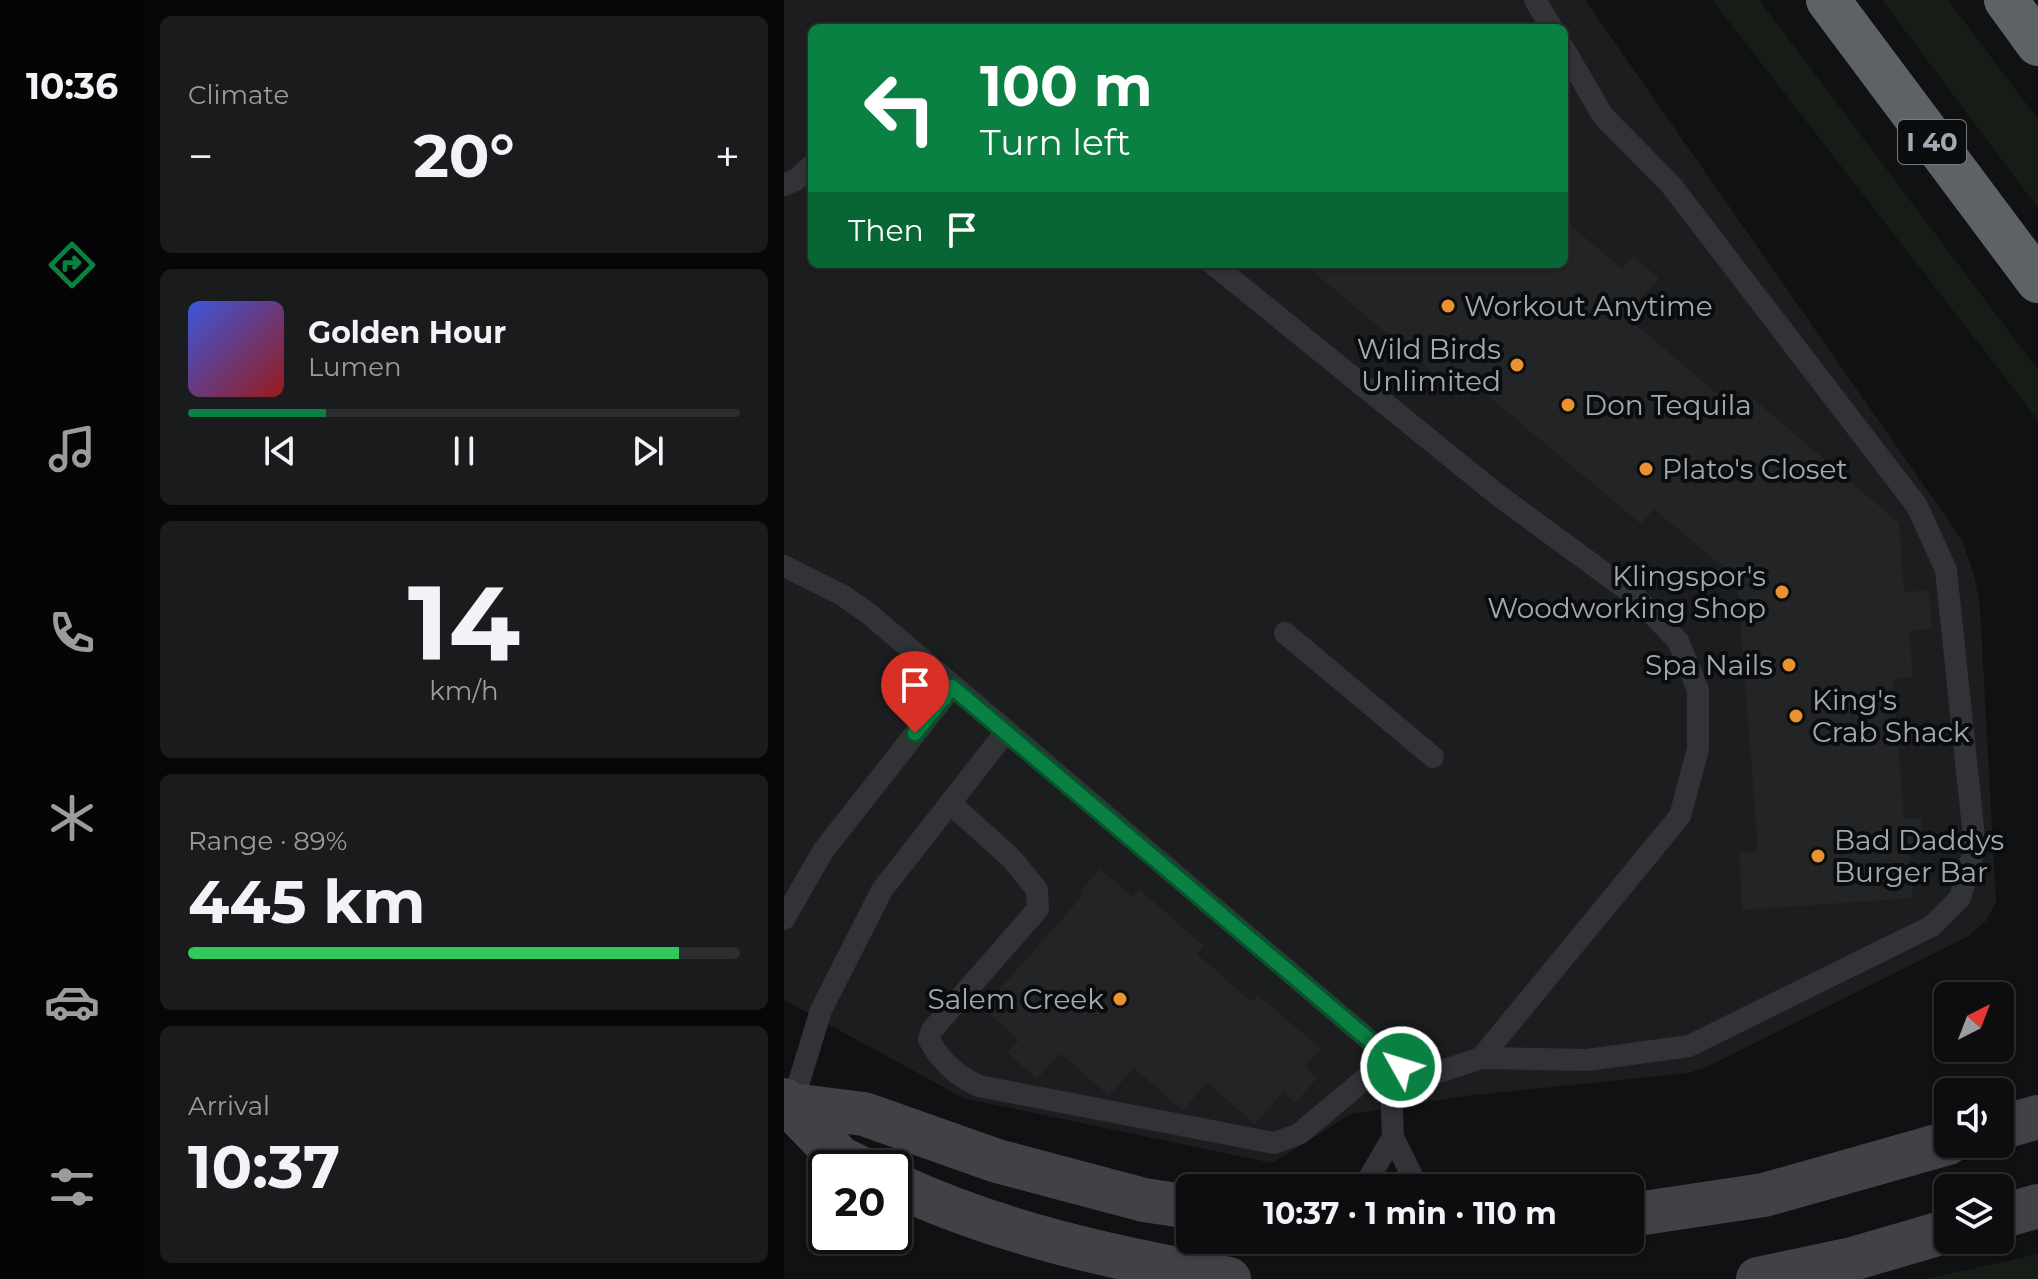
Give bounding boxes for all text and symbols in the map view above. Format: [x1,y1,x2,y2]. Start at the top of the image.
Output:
text: 100 m [980,52,1153,120]
icon: left [848,56,952,160]
text: 10:36 [26,64,118,108]
text: Climate [188,79,289,111]
text: 20° [413,119,515,192]
text: Turn left [980,120,1131,164]
road number: I 40 [1898,120,1966,164]
text: − [188,129,213,183]
text: + [715,129,740,183]
icon: arrive [940,208,984,252]
text: Then [848,212,924,249]
icon: directions [44,237,100,293]
place label: Workout Anytime [1464,289,1713,323]
marker: Workout Anytime [1439,297,1457,315]
text: Golden Hour [308,314,506,351]
place label: Wild Birds Unlimited [1357,332,1501,398]
text: Lumen [308,351,401,383]
marker: Wild Birds Unlimited [1508,356,1526,374]
place label: Don Tequila [1584,388,1752,422]
marker: Don Tequila [1559,396,1577,414]
icon: music [44,421,100,477]
icon: previous [258,429,302,473]
icon: pause [442,429,486,473]
icon: next [626,429,670,473]
place label: Plato's Closet [1662,452,1848,486]
marker: Plato's Closet [1637,460,1655,478]
text: 14 [408,559,520,686]
place label: Klingspor's Woodworking Shop [1487,559,1766,625]
marker: Klingspor's Woodworking Shop [1773,583,1791,601]
icon: phone [44,605,100,661]
place label: Spa Nails [1645,648,1773,682]
pin [881,651,949,733]
marker: Spa Nails [1780,656,1798,674]
icon: arrive [893,663,937,707]
text: km/h [429,675,499,707]
place label: King's Crab Shack [1812,683,1970,749]
marker: King's Crab Shack [1787,707,1805,725]
icon: climate [44,790,100,846]
place label: Bad Daddys Burger Bar [1834,823,2004,889]
text: Range · 89% [188,825,347,857]
marker: Bad Daddys Burger Bar [1809,847,1827,865]
text: 445 km [188,865,425,938]
icon: car [44,974,100,1030]
place label: Salem Creek [927,982,1104,1016]
north arrow [1934,982,2014,1062]
map controls [1934,982,2014,1254]
marker: Salem Creek [1111,990,1129,1008]
position arrow [1359,1025,1443,1109]
button: sound [1934,1078,2014,1158]
text: Arrival [188,1090,270,1122]
text: 10:37 [188,1130,340,1203]
speed limit sign: 20 [808,1150,912,1254]
icon: filters [44,1159,100,1215]
button: layers [1934,1174,2014,1254]
text: 10:37 · 1 min · 110 m [1263,1195,1557,1232]

